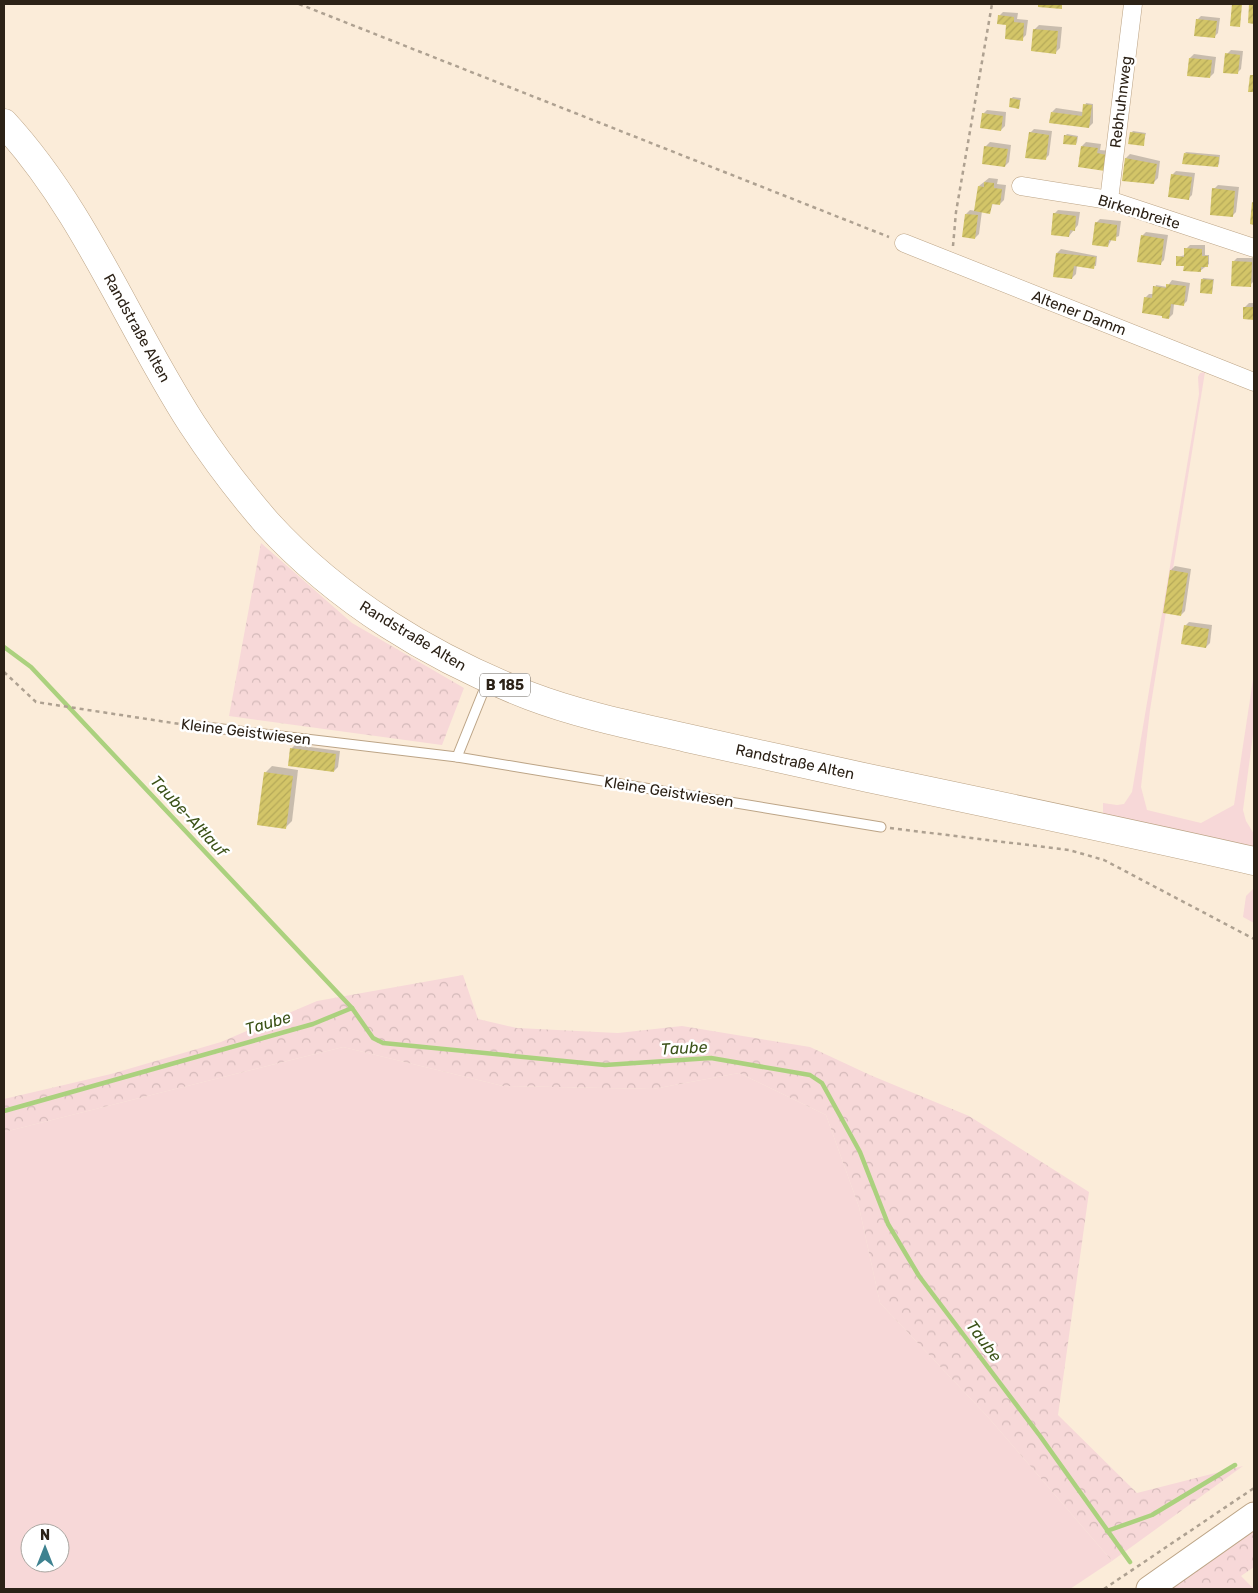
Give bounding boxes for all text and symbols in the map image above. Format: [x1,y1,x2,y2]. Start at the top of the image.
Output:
street label: Rebhuhnweg [1106,55,1136,149]
street label: Birkenbreite [1096,191,1182,233]
street label: Randstraße Alten [100,271,174,385]
street label: Altener Damm [1029,287,1129,339]
street label: Randstraße Alten [356,597,470,675]
road number: B 185 [480,674,530,696]
street label: Kleine Geistwiesen [180,715,312,749]
street label: Randstraße Alten [734,741,856,783]
water label: Taube-Altlauf [147,772,233,862]
street label: Kleine Geistwiesen [603,773,735,811]
water label: Taube [243,1007,293,1039]
water label: Taube [660,1037,708,1059]
water label: Taube [962,1317,1006,1365]
north arrow [20,1523,70,1573]
text: N [40,1527,50,1544]

